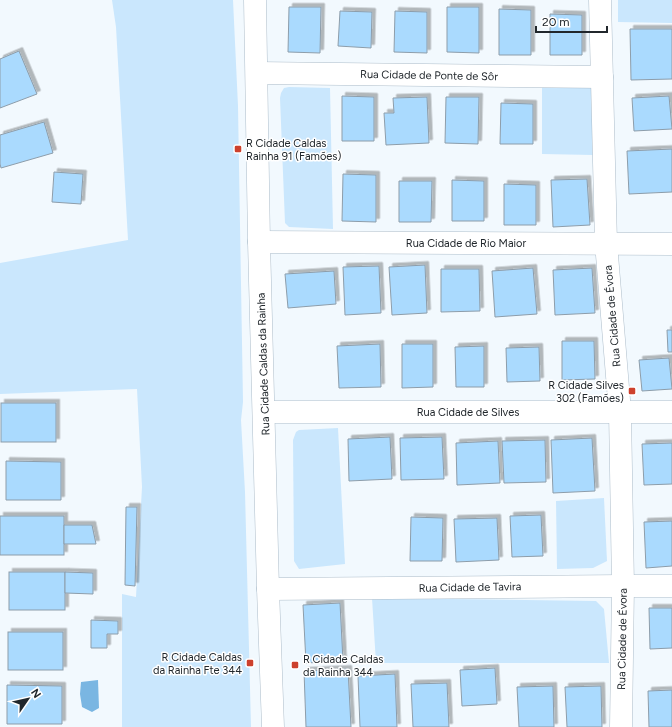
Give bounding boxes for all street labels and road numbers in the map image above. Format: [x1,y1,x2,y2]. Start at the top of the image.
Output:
street label: Rua Cidade de Ponte de Sôr [360,68,498,83]
street label: Rua Cidade de Rio Maior [406,237,526,250]
street label: Rua Cidade de Évora [602,265,623,367]
street label: Rua Cidade Caldas da Rainha [255,292,272,435]
street label: Rua Cidade de Silves [417,406,519,419]
street label: Rua Cidade de Tavira [419,580,521,595]
street label: Rua Cidade de Évora [615,588,630,690]

